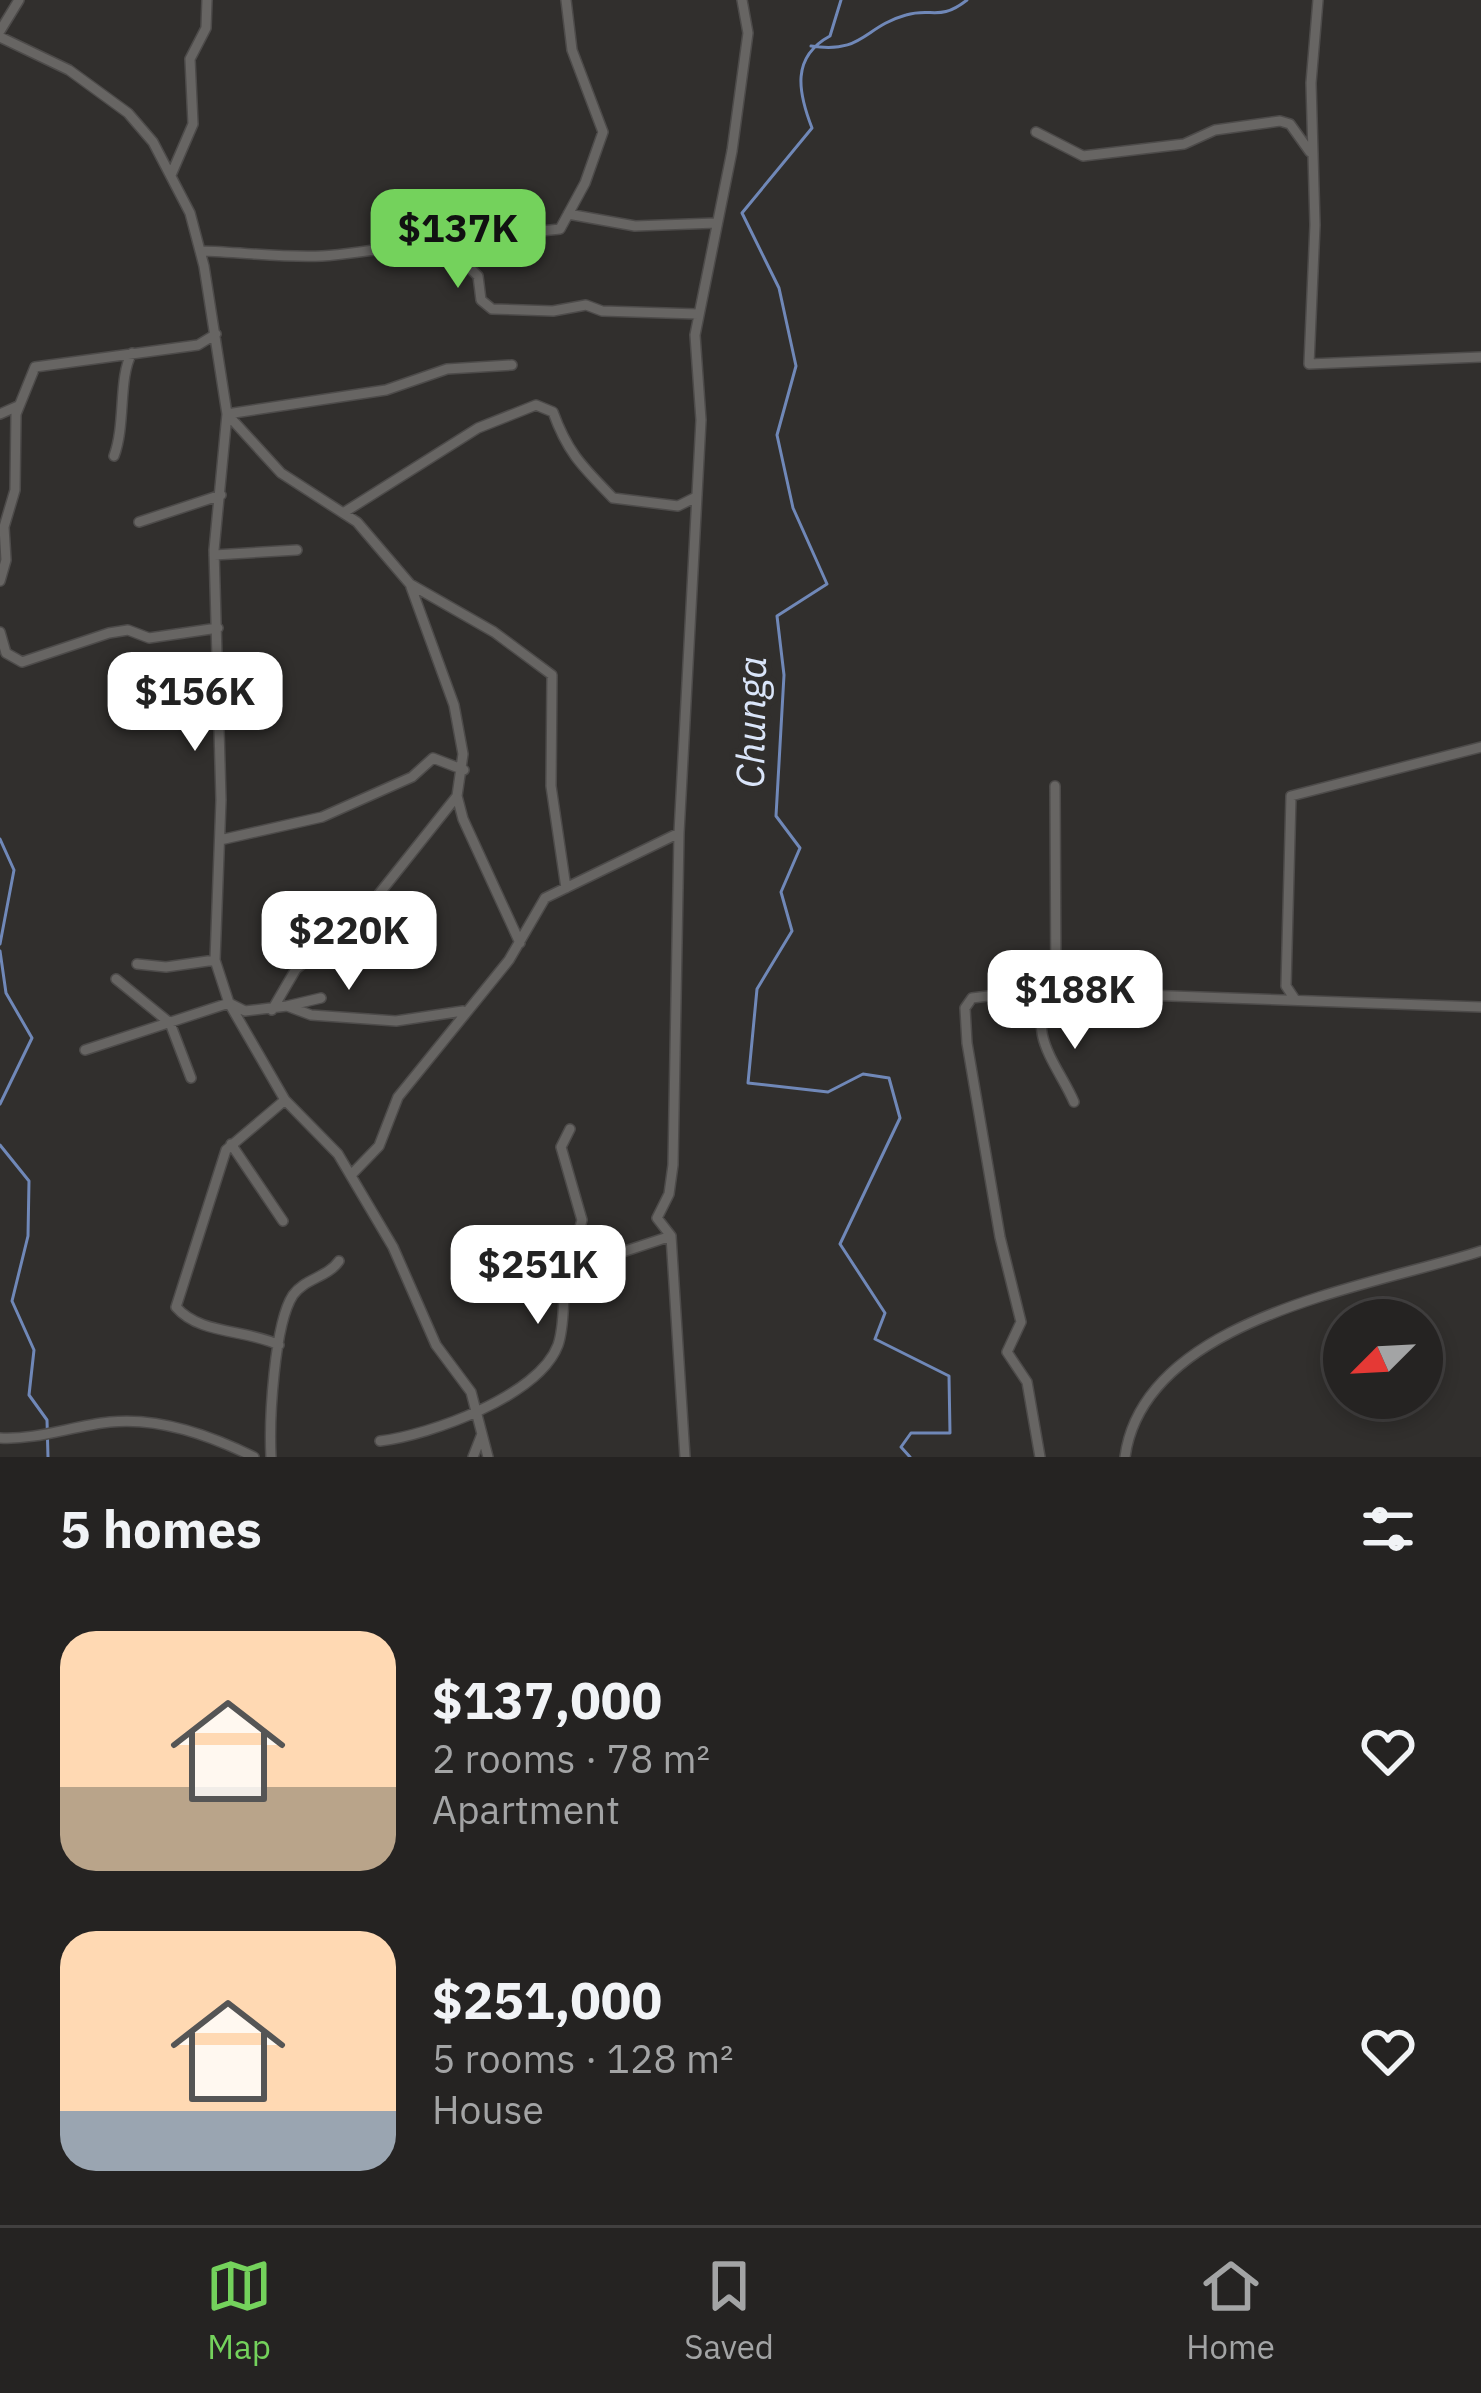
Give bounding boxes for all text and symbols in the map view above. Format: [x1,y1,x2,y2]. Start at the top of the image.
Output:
pin: $137K [374,189,542,291]
text: $137K [398,202,518,253]
pin: $156K [111,652,279,754]
water label: Chunga [724,656,777,788]
text: $156K [135,665,255,716]
pin: $220K [265,891,433,993]
text: $220K [289,904,409,955]
pin: $188K [991,950,1159,1052]
text: $188K [1015,963,1135,1014]
pin: $251K [454,1225,622,1327]
text: $251K [478,1238,598,1289]
north arrow [1323,1299,1443,1419]
map controls [1323,1299,1443,1419]
text: 5 homes [60,1496,262,1562]
icon: filters [1355,1496,1421,1562]
text: $137,000 [432,1667,662,1733]
icon: home [156,1679,300,1823]
icon: heart [1355,1718,1421,1784]
text: 2 rooms · 78 m² [432,1733,710,1784]
text: Apartment [432,1784,620,1835]
text: $251,000 [432,1967,662,2033]
icon: home [156,1979,300,2123]
icon: heart [1355,2018,1421,2084]
text: 5 rooms · 128 m² [432,2033,734,2084]
text: House [432,2084,544,2135]
tab: Map [206,2253,272,2368]
tab: Saved [684,2253,774,2368]
tab: Home [1186,2253,1275,2368]

